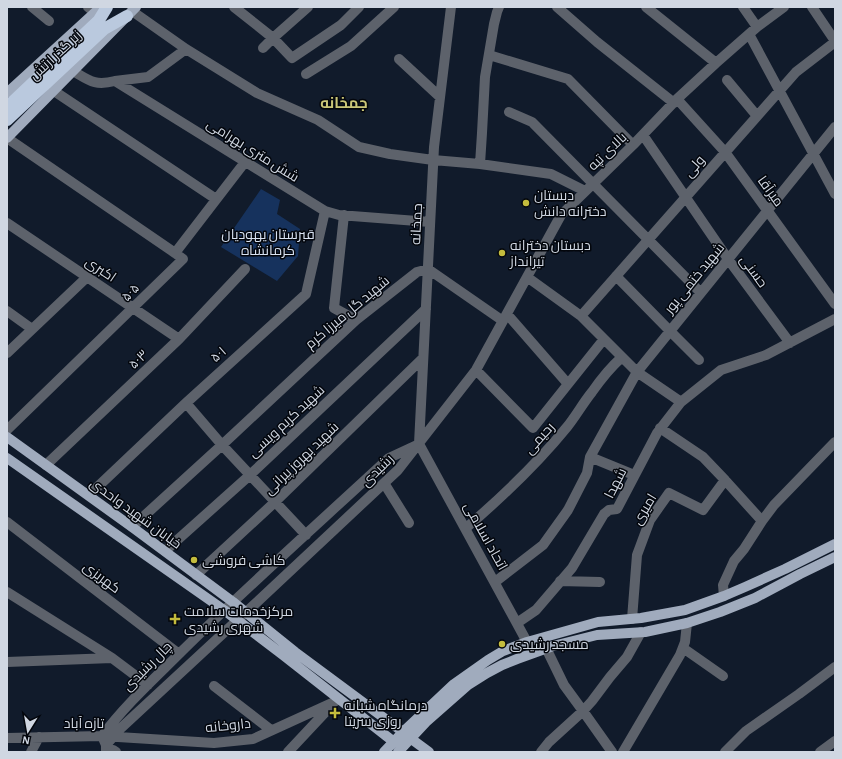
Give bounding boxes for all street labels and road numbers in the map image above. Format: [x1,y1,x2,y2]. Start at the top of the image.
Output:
street label: زیر گذر ارتش [27,28,84,83]
street label: شش متری بهرامی [204,117,301,185]
street label: بالای تپه [586,130,631,175]
street label: ولی [682,153,708,180]
street label: میرآقا [755,173,787,209]
street label: جمخانه [409,203,425,245]
street label: شهید ختمی پور [662,241,729,319]
street label: حسنی [737,253,770,290]
street label: اکبری [83,255,118,285]
street label: شهید گل میرزا کرم [303,274,394,353]
street label: ۵۰۵ [119,281,142,304]
street label: ۵۰۱ [208,344,229,365]
street label: ۵۰۳ [126,348,151,372]
street label: شهید کریم ویسی [246,383,329,462]
street label: شهید بهروز پیرانی [262,420,343,499]
street label: رحیمی [522,420,557,457]
street label: رشیدی [359,452,397,490]
street label: شهدا [602,466,629,501]
street label: خیابان شهید واحدی [87,476,184,552]
street label: امیری [630,491,660,528]
street label: اتحاد اسلامی [461,500,509,573]
street label: کهریزی [80,559,123,596]
street label: چال رشیدی [121,640,176,695]
street label: تازه آباد [64,716,104,731]
street label: داروخانه [205,717,252,735]

